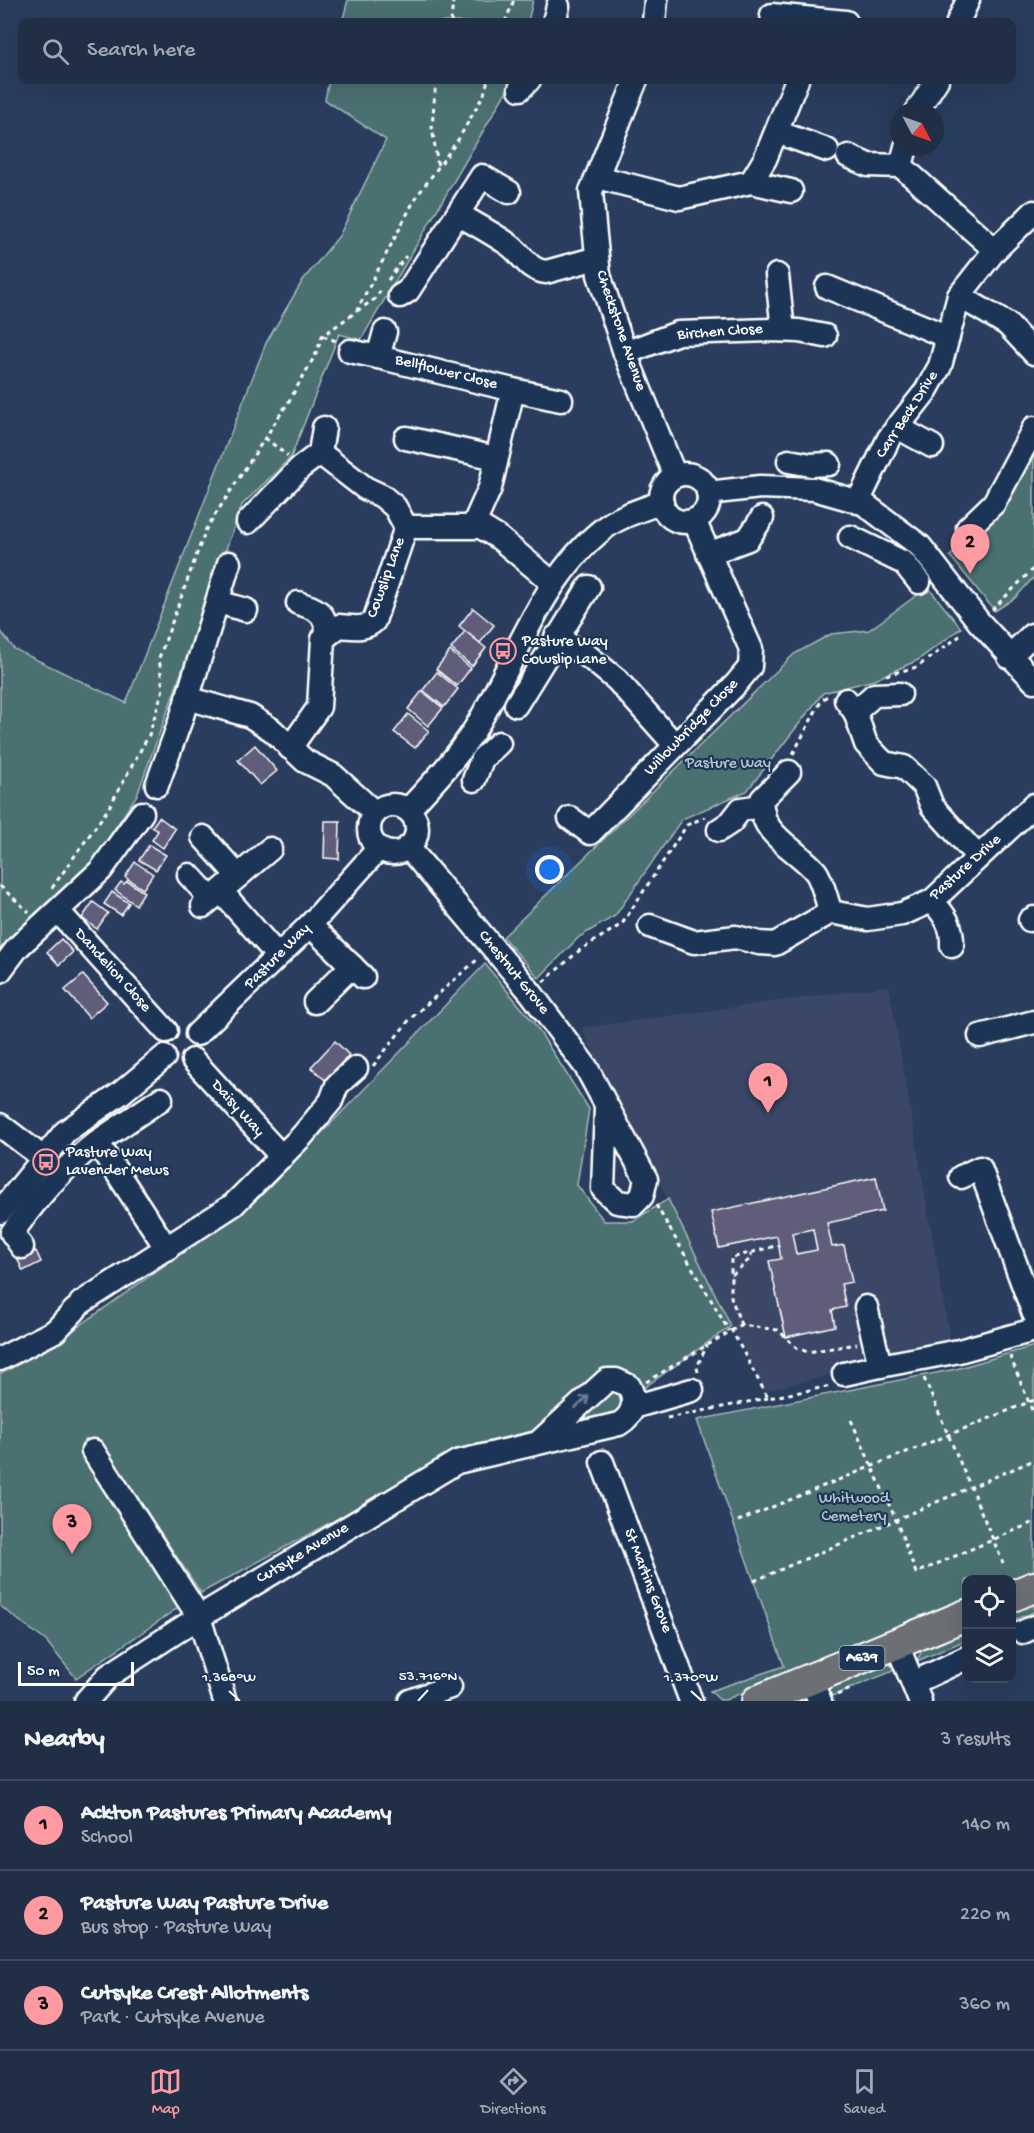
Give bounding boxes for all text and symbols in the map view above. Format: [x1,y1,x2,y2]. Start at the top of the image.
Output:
search box [18,18,1016,84]
icon: search [39,35,72,68]
text: Search here [87,38,195,64]
north arrow [890,102,944,156]
street label: Checkstone Avenue [590,268,650,395]
street label: Birchen Close [676,320,764,346]
street label: Bellflower Close [392,351,500,395]
street label: Carr Beck Drive [873,367,944,462]
pin: 2 [950,524,990,574]
street label: Cowslip Lane [364,534,411,621]
place label: Pasture Way Cowslip Lane [521,633,608,670]
bus stop icon: Pasture Way Cowslip Lane [488,636,518,666]
street label: Willowbridge Close [641,675,744,780]
park label: Pasture Way [684,755,771,774]
street label: Pasture Drive [925,830,1006,906]
your location [535,855,564,884]
street label: Pasture Way [240,920,315,995]
street label: Dandelion Close [69,925,155,1017]
street label: Chestnut Grove [473,927,553,1019]
pin: 1 [748,1064,788,1113]
street label: Daisy Way [206,1076,268,1142]
place label: Pasture Way Lavender Mews [65,1144,170,1181]
bus stop icon: Pasture Way Lavender Mews [31,1147,61,1177]
one-way arrow [574,1395,589,1409]
park label: Whitwood Cemetery [819,1490,891,1527]
pin: 3 [52,1504,92,1554]
street label: Cutsyke Avenue [254,1519,353,1589]
street label: St Martins Grove [618,1526,676,1636]
map controls [962,1575,1016,1683]
button: locate [962,1575,1016,1629]
button: layers [962,1629,1016,1683]
road number: A639 [840,1646,884,1670]
scale bar [18,1659,134,1686]
text: 50 m [27,1663,60,1682]
text: 53.716°N [399,1668,457,1686]
text: 1.368°W [201,1669,256,1687]
text: 1.370°W [663,1669,718,1687]
text: Nearby [24,1725,105,1756]
text: 3 results [941,1729,1010,1752]
text: Ackton Pastures Primary Academy [81,1801,391,1827]
text: 1 [39,1814,48,1837]
text: 140 m [962,1814,1010,1837]
text: School [81,1827,133,1850]
text: Pasture Way Pasture Drive [81,1891,328,1917]
text: 2 [39,1904,48,1927]
text: 220 m [960,1904,1010,1927]
text: Bus stop · Pasture Way [81,1917,271,1940]
text: Cutsyke Crest Allotments [81,1981,308,2007]
text: 3 [38,1994,49,2017]
text: 360 m [959,1994,1010,2017]
text: Park · Cutsyke Avenue [81,2007,265,2030]
tab: Map [149,2065,182,2120]
tab: Directions [480,2065,546,2120]
tab: Saved [844,2065,885,2120]

